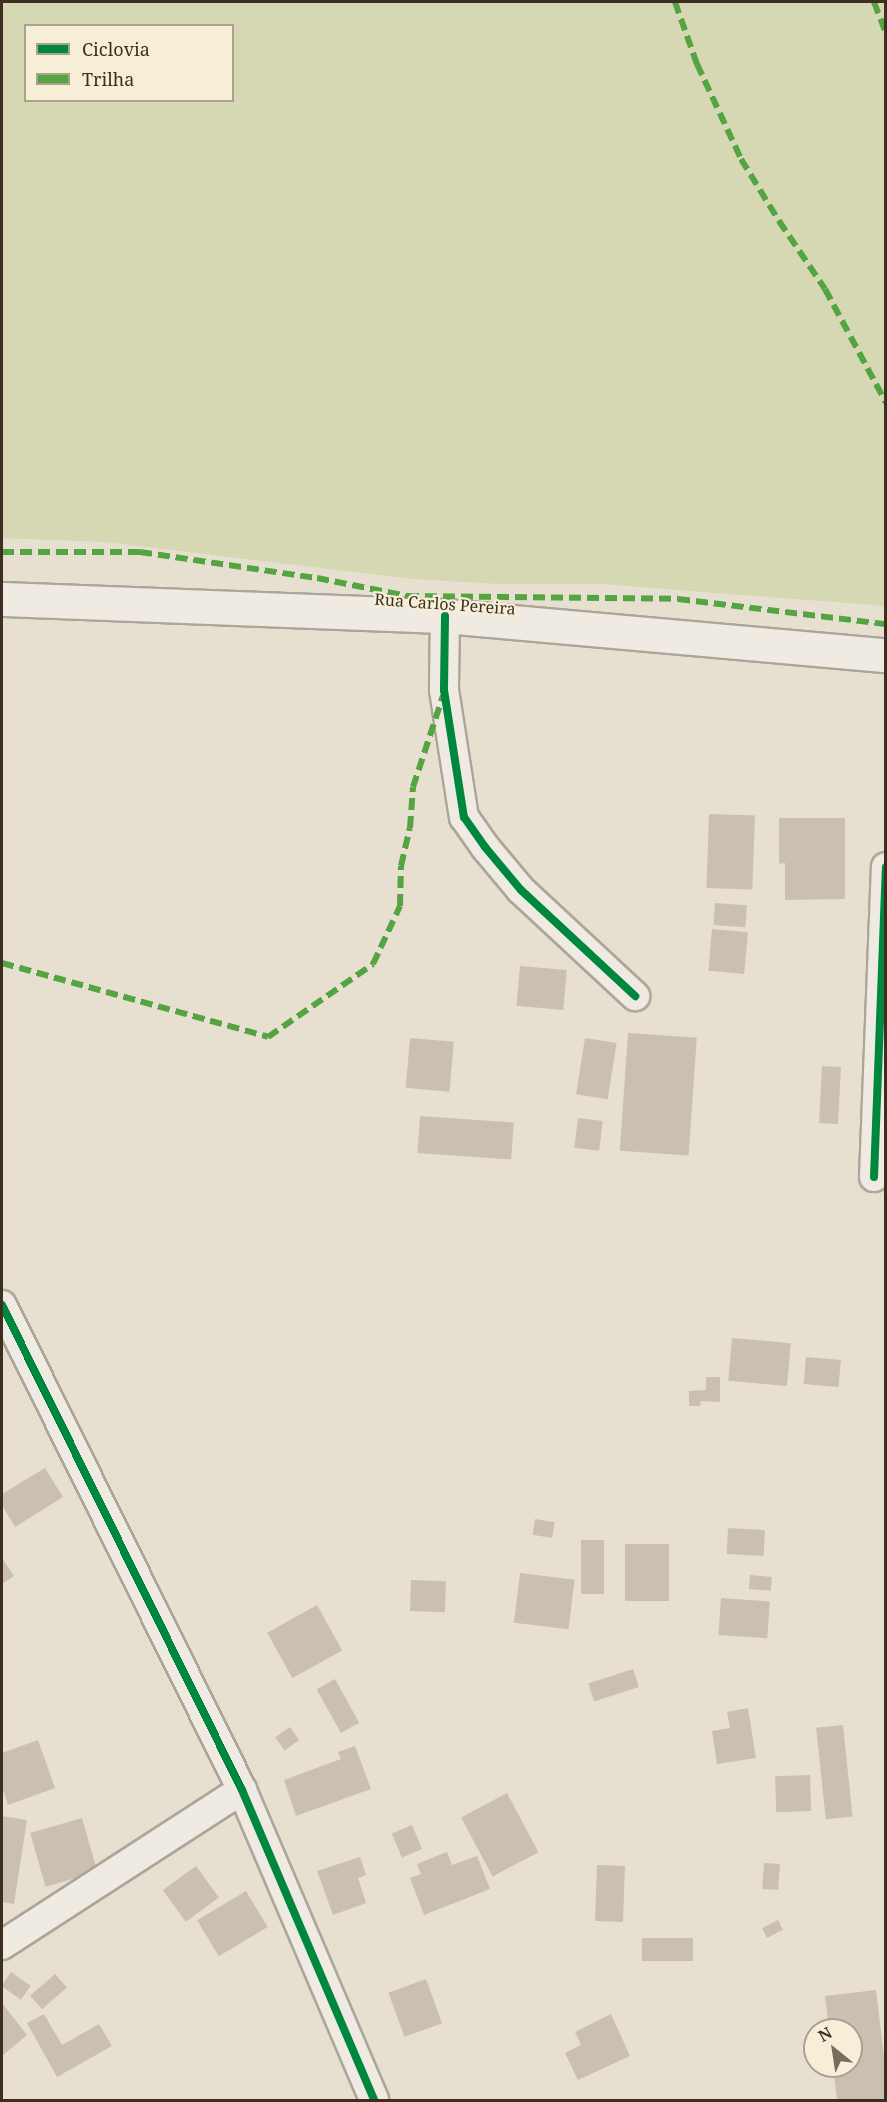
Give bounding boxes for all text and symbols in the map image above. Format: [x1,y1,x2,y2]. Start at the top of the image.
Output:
legend [24,24,234,102]
text: Ciclovia [82,37,150,61]
text: Trilha [82,67,134,91]
street label: Rua Carlos Pereira [374,589,516,619]
north arrow [803,2018,863,2078]
text: N [814,2021,836,2047]

